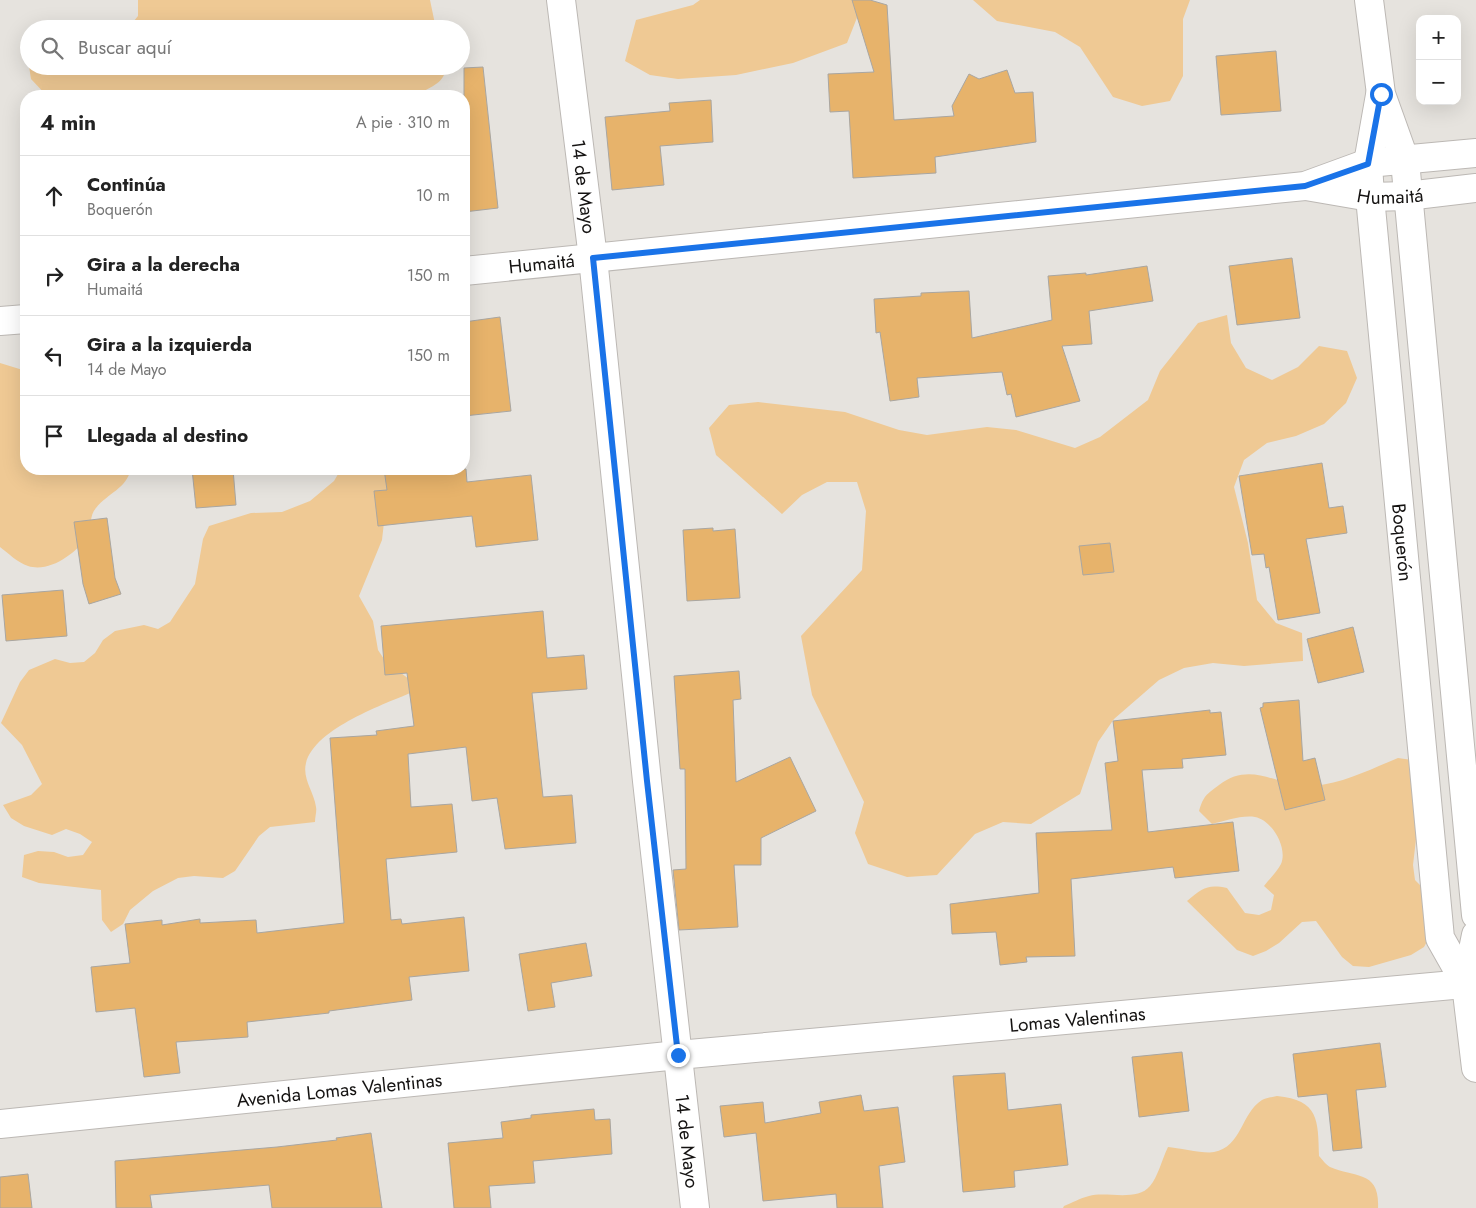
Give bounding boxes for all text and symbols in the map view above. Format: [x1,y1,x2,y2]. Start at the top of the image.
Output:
map controls [1416,15,1461,105]
button: + [1416,15,1461,60]
search box [20,20,470,75]
icon: search [38,34,66,62]
text: Buscar aquí [78,34,172,61]
button: − [1416,60,1461,105]
route start [1370,83,1393,106]
text: 4 min [40,108,96,138]
text: A pie · 310 m [356,111,450,134]
street label: 14 de Mayo [564,138,603,235]
text: Continúa [87,171,166,198]
street label: Humaitá [1355,181,1425,211]
icon: ahead [40,182,68,210]
text: 10 m [416,184,450,207]
text: Boquerón [87,198,153,221]
street label: Humaitá [507,247,576,280]
text: Gira a la derecha [87,251,240,278]
icon: right [40,262,68,290]
text: 150 m [407,264,450,287]
text: Humaitá [87,278,143,301]
text: Gira a la izquierda [87,331,252,358]
icon: left [40,342,68,370]
text: 150 m [407,344,450,367]
text: 14 de Mayo [87,358,167,381]
icon: arrive [40,422,68,450]
text: Llegada al destino [87,422,248,449]
street label: Boquerón [1385,502,1419,583]
street label: Lomas Valentinas [1008,1000,1147,1039]
route end [667,1044,690,1067]
street label: Avenida Lomas Valentinas [235,1066,444,1114]
street label: 14 de Mayo [668,1093,706,1190]

